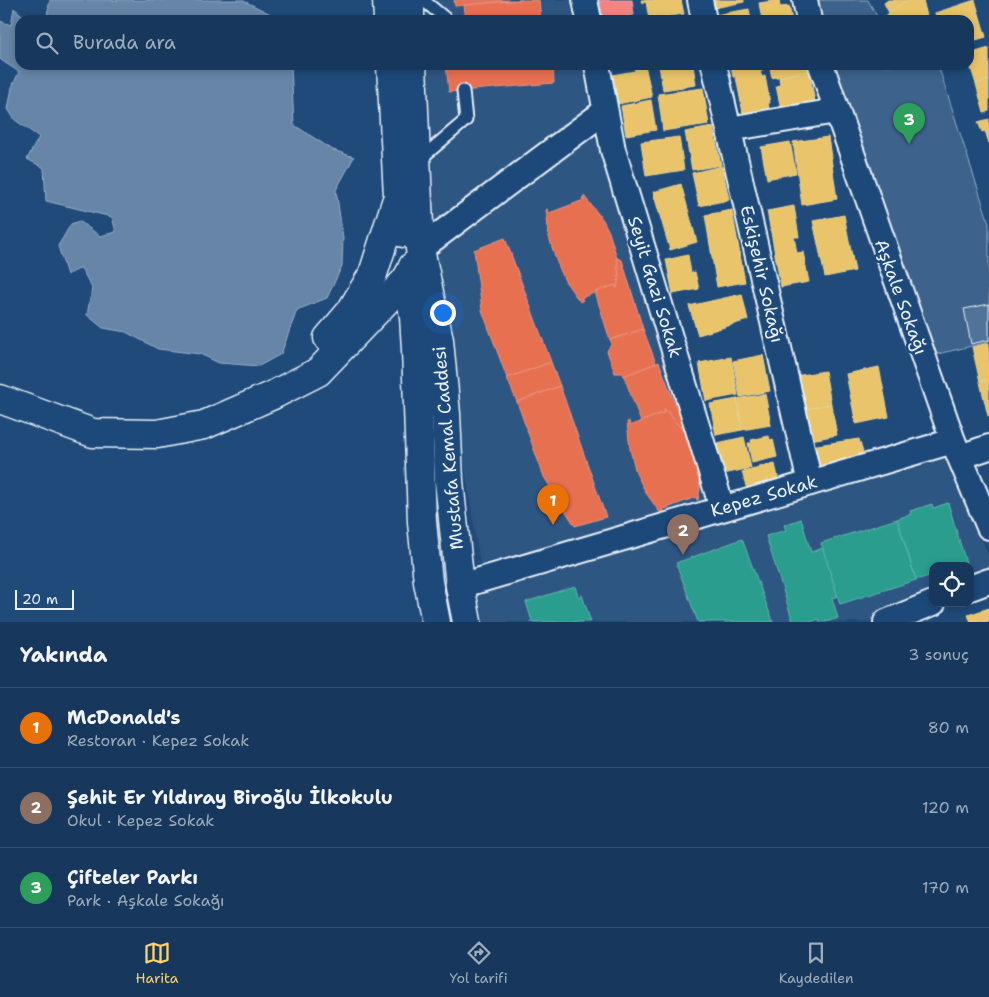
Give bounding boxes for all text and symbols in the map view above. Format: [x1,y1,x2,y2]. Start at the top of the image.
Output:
search box [15,15,974,70]
icon: search [33,29,61,57]
text: Burada ara [73,30,176,55]
pin: 3 [893,103,925,144]
street label: Eskişehir Sokağı [735,203,789,345]
street label: Seyit Gazi Sokak [622,213,688,361]
street label: Aşkale Sokağı [869,236,933,358]
your location [430,300,456,326]
street label: Mustafa Kemal Caddesi [427,345,469,551]
street label: Kepez Sokak [708,469,820,523]
pin: 1 [537,484,569,525]
pin: 2 [667,514,699,555]
map controls [929,562,974,607]
button: locate [929,562,974,607]
scale bar [15,587,74,610]
text: 20 m [22,590,58,608]
text: Yakında [20,641,107,669]
text: 3 sonuç [908,644,969,665]
text: McDonald's [67,705,180,730]
text: 1 [32,717,40,738]
text: 80 m [928,717,969,738]
text: Restoran · Kepez Sokak [67,730,249,751]
text: Şehit Er Yıldıray Biroğlu İlkokulu [67,785,393,810]
text: 2 [30,797,42,818]
text: 120 m [922,797,969,818]
text: Okul · Kepez Sokak [67,810,215,831]
text: Çifteler Parkı [67,865,198,890]
text: 3 [30,877,42,898]
text: 170 m [922,877,969,898]
text: Park · Aşkale Sokağı [67,890,225,911]
tab: Harita [136,939,179,987]
tab: Yol tarifi [450,939,508,987]
tab: Kaydedilen [779,939,854,987]

